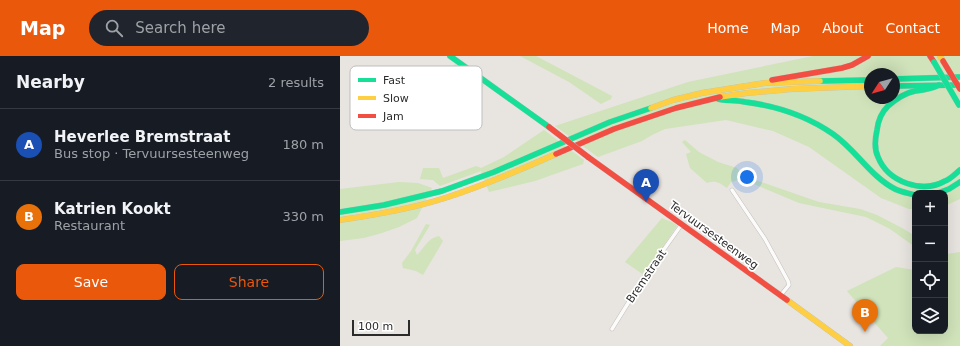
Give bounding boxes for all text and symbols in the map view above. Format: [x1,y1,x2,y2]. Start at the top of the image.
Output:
search box [89,10,369,46]
text: Map [20,17,65,39]
icon: search [103,17,125,39]
text: Search here [135,19,225,37]
text: Home [707,20,749,36]
text: Map [771,20,800,36]
text: About [822,20,864,36]
text: Contact [886,20,940,36]
legend [350,66,482,130]
north arrow [864,68,900,104]
text: Nearby [16,72,85,92]
text: Fast [383,74,406,87]
text: 2 results [268,75,324,90]
text: Slow [383,92,409,105]
text: Jam [382,110,404,123]
text: Heverlee Bremstraat [54,128,230,146]
text: A [24,137,34,152]
text: 180 m [282,137,324,152]
text: Bus stop · Tervuursesteenweg [54,146,249,161]
your location [737,167,757,187]
pin: A [633,169,659,202]
map controls [912,190,948,334]
button: + [912,190,948,226]
street label: Tervuursesteenweg [666,198,761,272]
text: Katrien Kookt [54,200,171,218]
text: B [24,209,34,224]
text: 330 m [282,209,324,224]
text: Restaurant [54,218,125,233]
button: − [912,226,948,262]
street label: Bremstraat [624,247,669,305]
button: locate [912,262,948,298]
button: Save [16,264,166,300]
button: Share [174,264,324,300]
button: layers [912,298,948,334]
pin: B [852,299,878,332]
scale bar [352,318,410,337]
text: 100 m [358,320,393,333]

